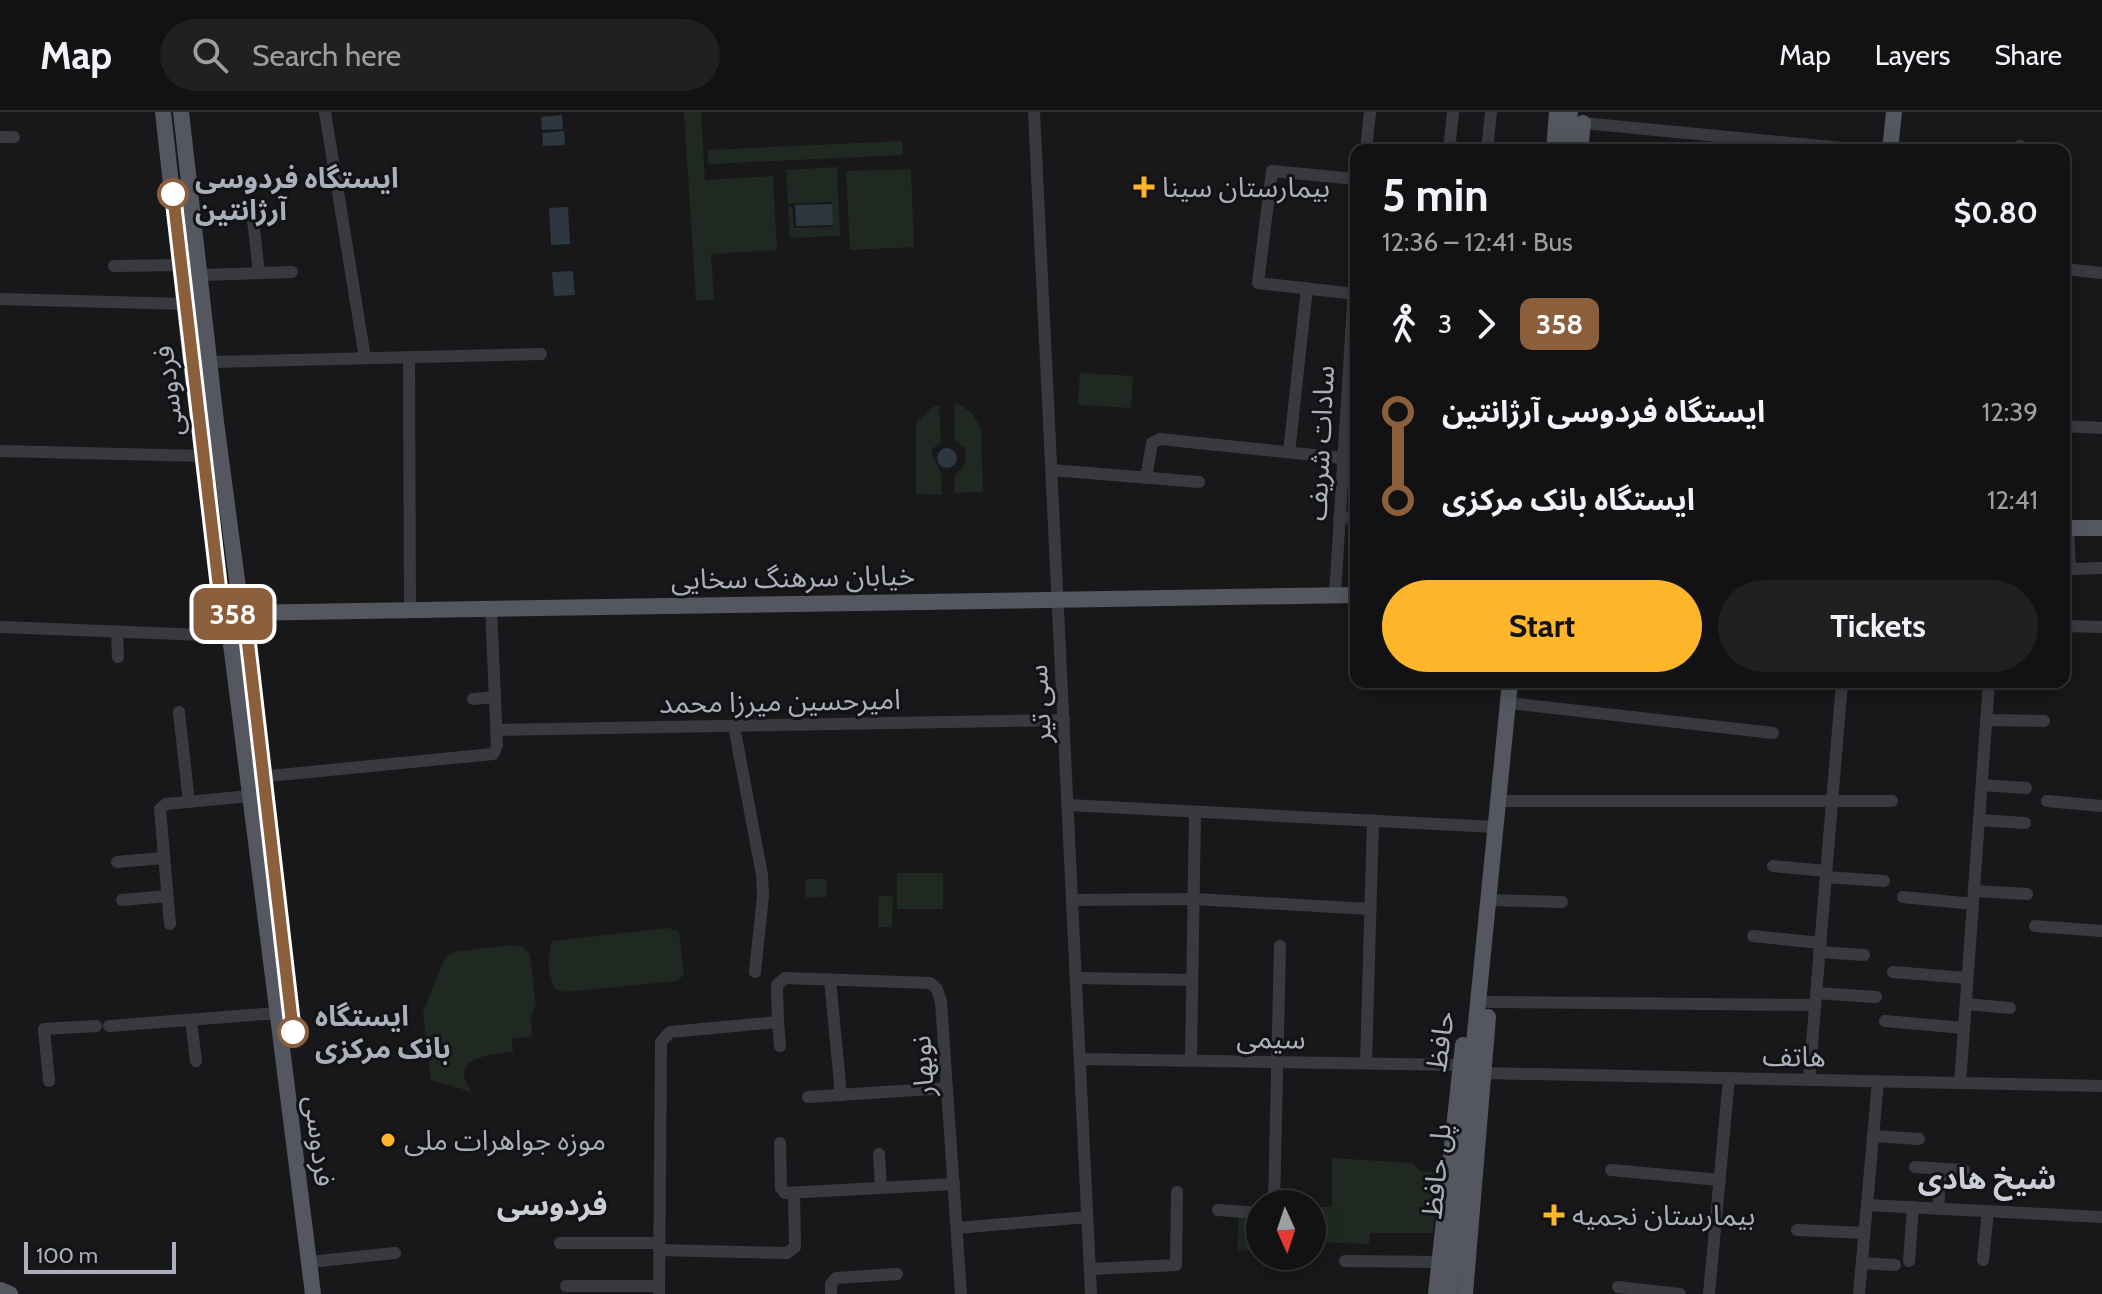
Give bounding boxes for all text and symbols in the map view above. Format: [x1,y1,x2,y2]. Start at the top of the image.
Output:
search box [160,19,720,91]
text: Map [40,32,112,79]
icon: search [188,33,232,77]
text: Search here [252,37,401,74]
text: Map [1779,38,1831,72]
text: Layers [1875,38,1950,72]
text: Share [1994,38,2062,72]
place label: ایستگاه فردوسی آرژانتین [195,161,399,227]
text: 5 min [1382,169,1489,222]
place label: بیمارستان سینا [1162,170,1330,204]
marker: بیمارستان سینا [1133,176,1155,198]
marker: ایستگاه فردوسی آرژانتین [158,179,188,209]
text: $0.80 [1954,194,2038,231]
text: 12:36 – 12:41 · Bus [1382,226,1573,258]
icon: walk [1382,302,1426,346]
icon: forward [1464,302,1508,346]
text: 358 [1536,307,1583,341]
text: 3 [1438,308,1452,340]
street label: فردوسی [146,344,190,438]
street label: سادات شریف [1299,364,1341,522]
text: ایستگاه فردوسی آرژانتین [1442,393,1765,430]
text: 12:39 [1982,396,2038,428]
text: ایستگاه بانک مرکزی [1442,481,1695,518]
text: 12:41 [1987,484,2038,516]
street label: خیابان سرهنگ سخایی [671,558,915,596]
button: Start [1382,580,1702,672]
button: Tickets [1718,580,2038,672]
line badge: 358 [187,588,279,640]
text: 358 [209,597,257,631]
street label: سی تیر [1020,664,1058,745]
street label: امیرحسین میرزا محمد [659,682,901,720]
place label: ایستگاه بانک مرکزی [315,999,451,1065]
street label: حافظ [1418,1008,1462,1074]
marker: ایستگاه بانک مرکزی [278,1017,308,1047]
street label: سیمی [1236,1020,1306,1056]
street label: نوبهار [903,1034,941,1099]
street label: هاتف [1762,1038,1826,1074]
street label: فردوسی [298,1094,342,1188]
street label: پل حافظ [1414,1122,1459,1220]
place label: موزه جواهرات ملی [404,1123,606,1157]
marker: موزه جواهرات ملی [379,1131,397,1149]
district label: شیخ هادی [1918,1160,2056,1201]
district label: فردوسی [497,1186,607,1223]
north arrow [1246,1190,1326,1270]
map controls [1246,1190,1326,1270]
place label: بیمارستان نجمیه [1572,1198,1755,1232]
marker: بیمارستان نجمیه [1543,1204,1565,1226]
scale bar [24,1238,176,1274]
text: 100 m [36,1242,98,1269]

